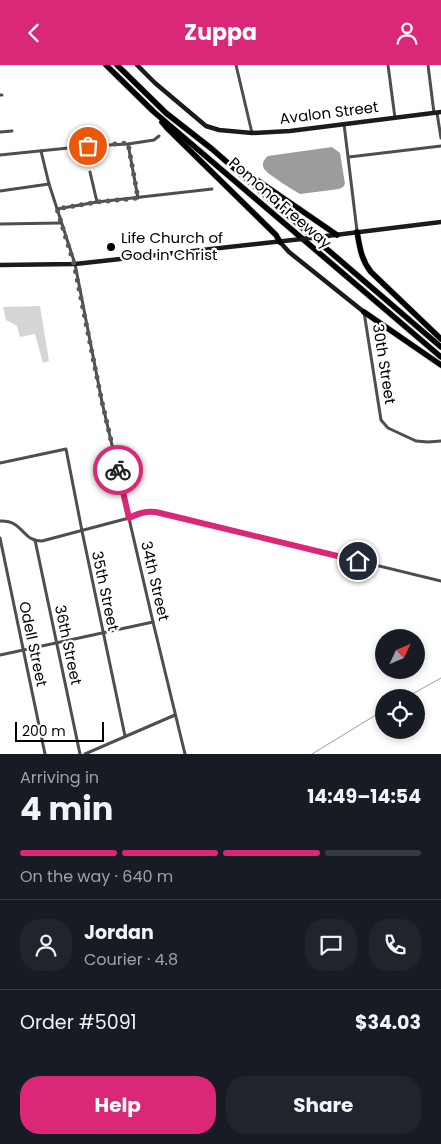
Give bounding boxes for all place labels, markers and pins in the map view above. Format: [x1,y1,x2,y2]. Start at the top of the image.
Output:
pin [67,125,109,167]
place label: Life Church of God in Christ [121,227,223,265]
marker: Life Church of God in Christ [105,241,117,253]
pin [337,540,379,582]

